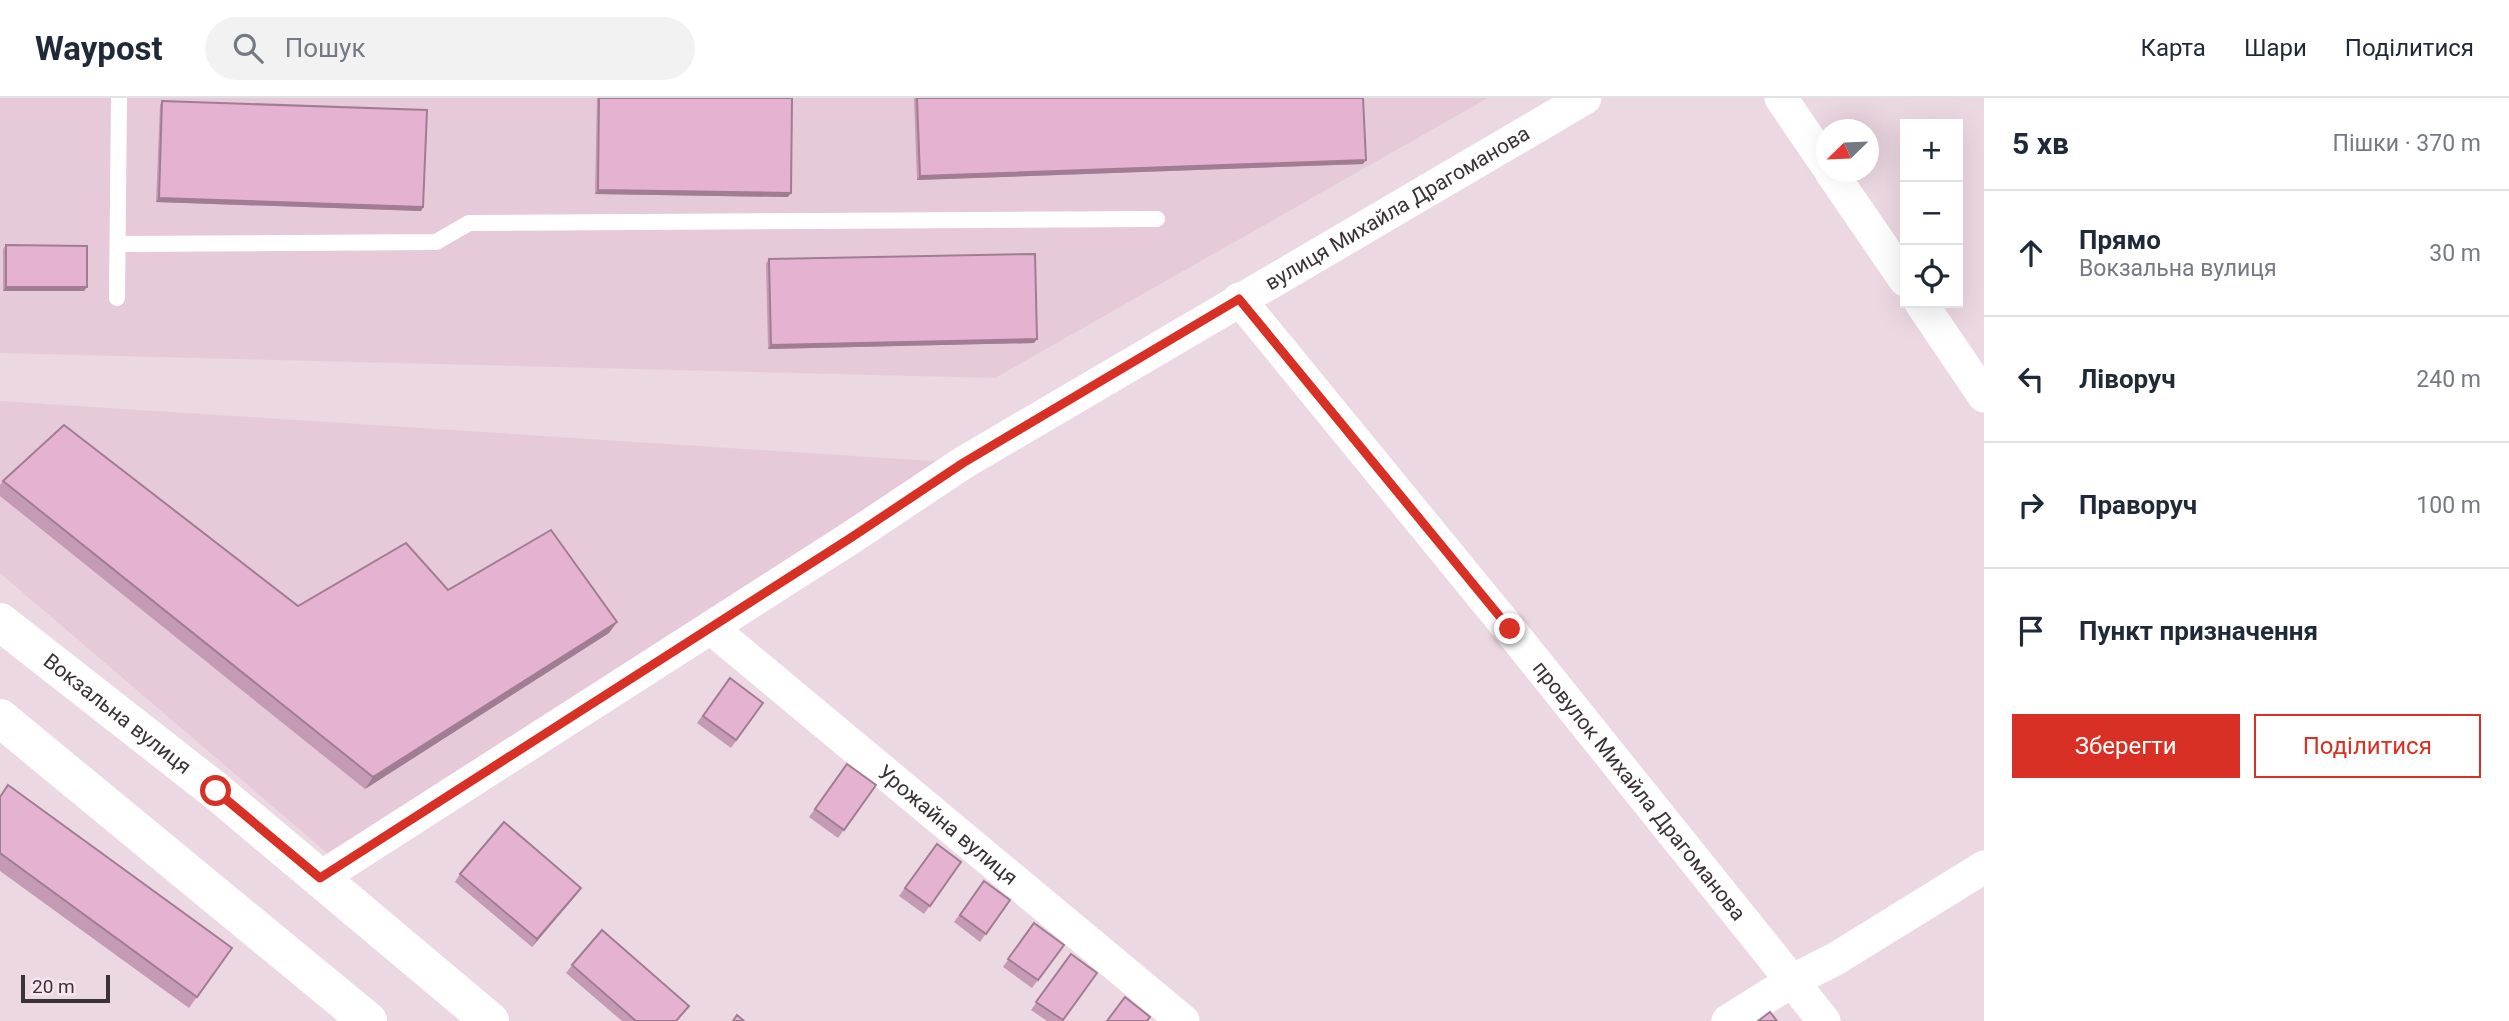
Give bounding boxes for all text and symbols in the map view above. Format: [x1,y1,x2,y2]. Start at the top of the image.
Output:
search box [205,17,695,80]
text: Waypost [35,29,163,68]
icon: search [229,29,267,67]
text: Пошук [285,33,365,63]
text: Карта [2140,34,2206,62]
text: Шари [2244,34,2307,62]
text: Поділитися [2345,34,2474,62]
north arrow [1816,119,1879,182]
map controls [1900,119,1963,308]
button: + [1900,119,1963,182]
street label: вулиця Михайла Драгоманова [1261,121,1534,295]
text: 5 хв [2012,126,2069,161]
text: Пішки · 370 m [2333,130,2481,157]
button: − [1900,182,1963,245]
text: Прямо [2079,225,2161,255]
icon: ahead [2012,234,2050,272]
text: 30 m [2429,240,2481,267]
button: locate [1900,245,1963,308]
text: Вокзальна вулиця [2079,255,2277,282]
icon: left [2012,360,2050,398]
text: Ліворуч [2079,364,2176,394]
text: 240 m [2416,366,2481,393]
icon: right [2012,486,2050,524]
text: Праворуч [2079,490,2197,520]
text: 100 m [2416,492,2481,519]
icon: arrive [2012,612,2050,650]
route end [1494,613,1525,644]
text: Пункт призначення [2079,616,2318,646]
street label: Вокзальна вулиця [39,649,196,779]
street label: провулок Михайла Драгоманова [1528,656,1750,925]
button: Зберегти [2012,714,2240,778]
button: Поділитися [2254,714,2481,778]
street label: Урожайна вулиця [873,760,1022,890]
route start [200,775,231,806]
scale bar [21,972,110,1004]
text: 20 m [32,975,75,998]

